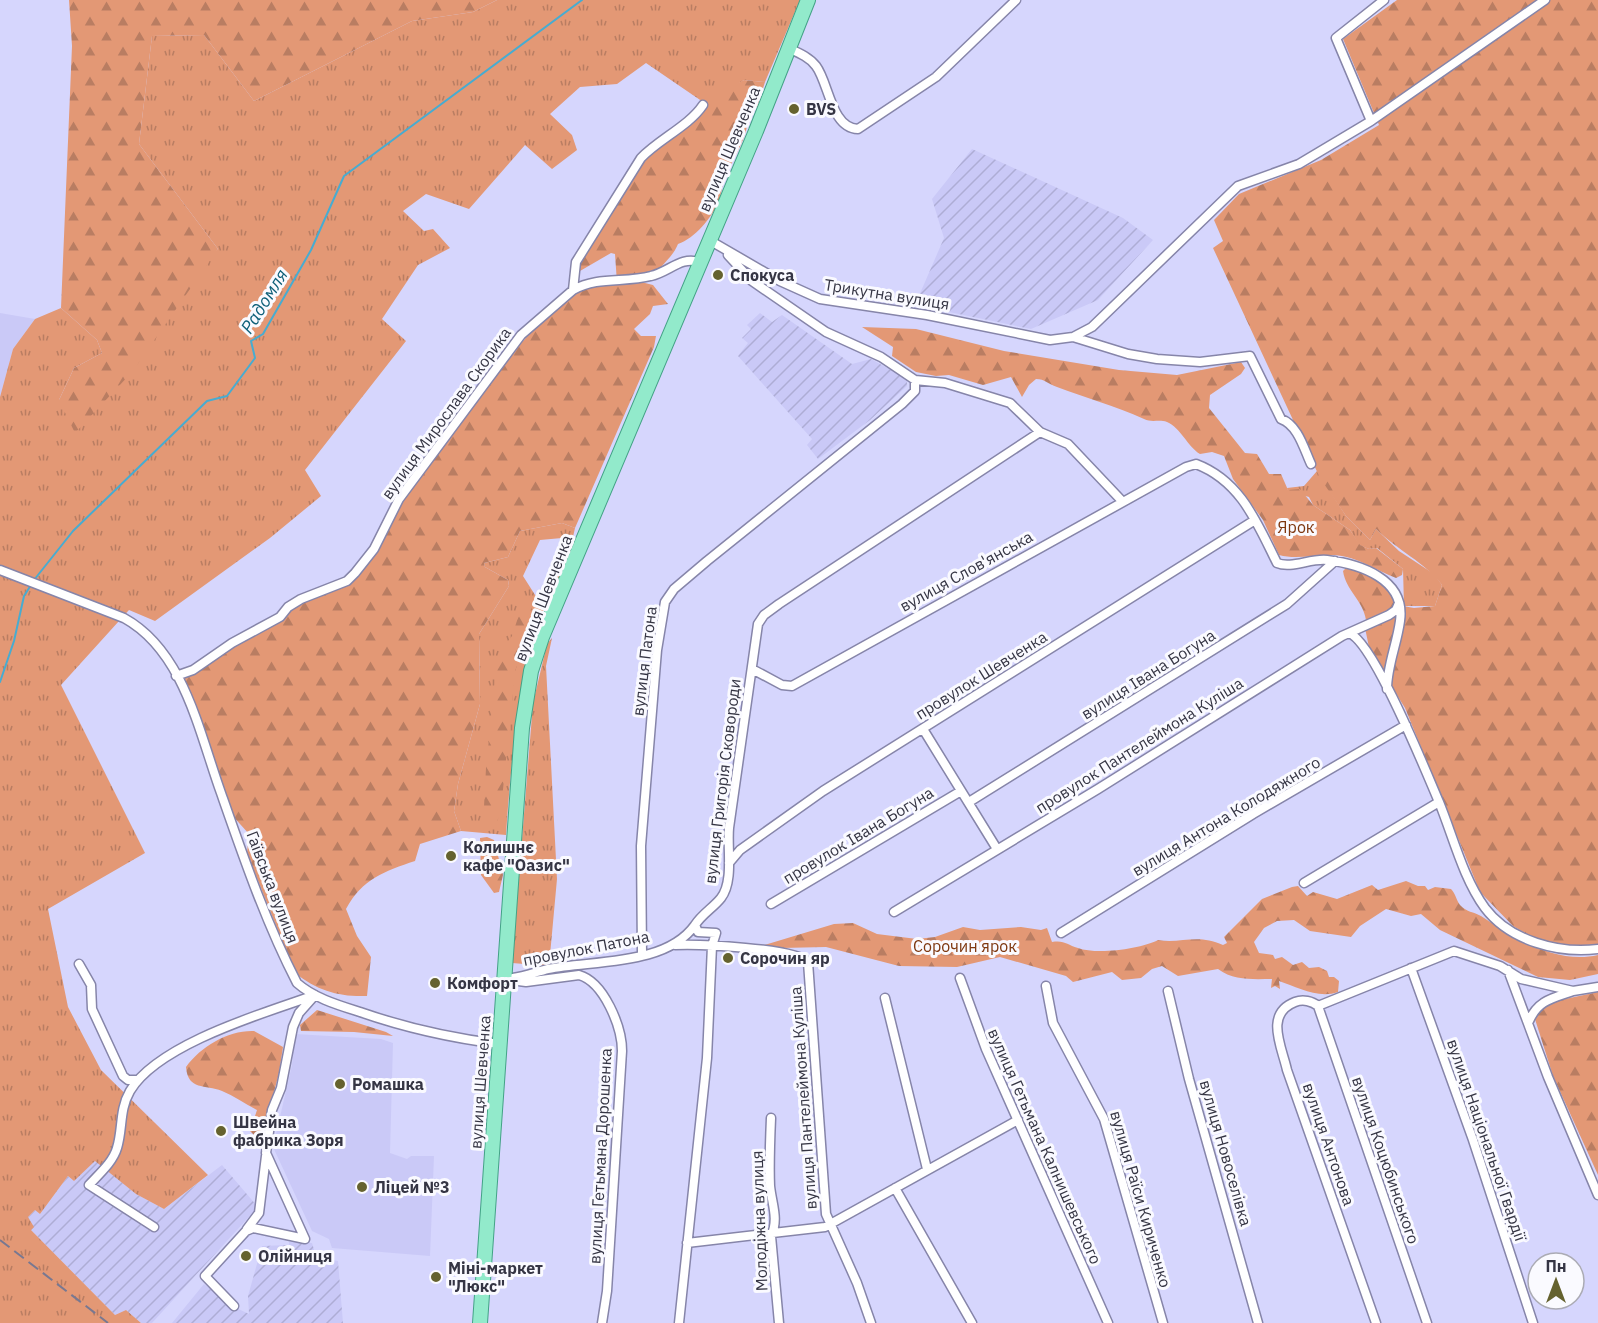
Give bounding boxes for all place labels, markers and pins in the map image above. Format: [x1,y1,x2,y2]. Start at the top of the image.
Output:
place label: BVS [806,99,836,119]
marker: BVS [787,102,801,116]
place label: Спокуса [730,265,794,285]
marker: Спокуса [711,268,725,282]
place label: Колишнє кафе "Оазис" [463,837,570,875]
marker: Колишнє кафе "Оазис" [444,849,458,863]
place label: Сорочин яр [740,948,830,968]
marker: Сорочин яр [721,951,735,965]
place label: Комфорт [447,973,518,993]
marker: Комфорт [428,976,442,990]
place label: Ромашка [352,1074,424,1094]
marker: Ромашка [333,1077,347,1091]
place label: Швейна фабрика Зоря [233,1112,344,1150]
marker: Швейна фабрика Зоря [214,1124,228,1138]
place label: Ліцей №3 [374,1177,450,1197]
marker: Ліцей №3 [355,1180,369,1194]
place label: Олійниця [258,1246,332,1266]
marker: Олійниця [239,1249,253,1263]
place label: Міні-маркет "Люкс" [448,1258,543,1296]
marker: Міні-маркет "Люкс" [429,1270,443,1284]

